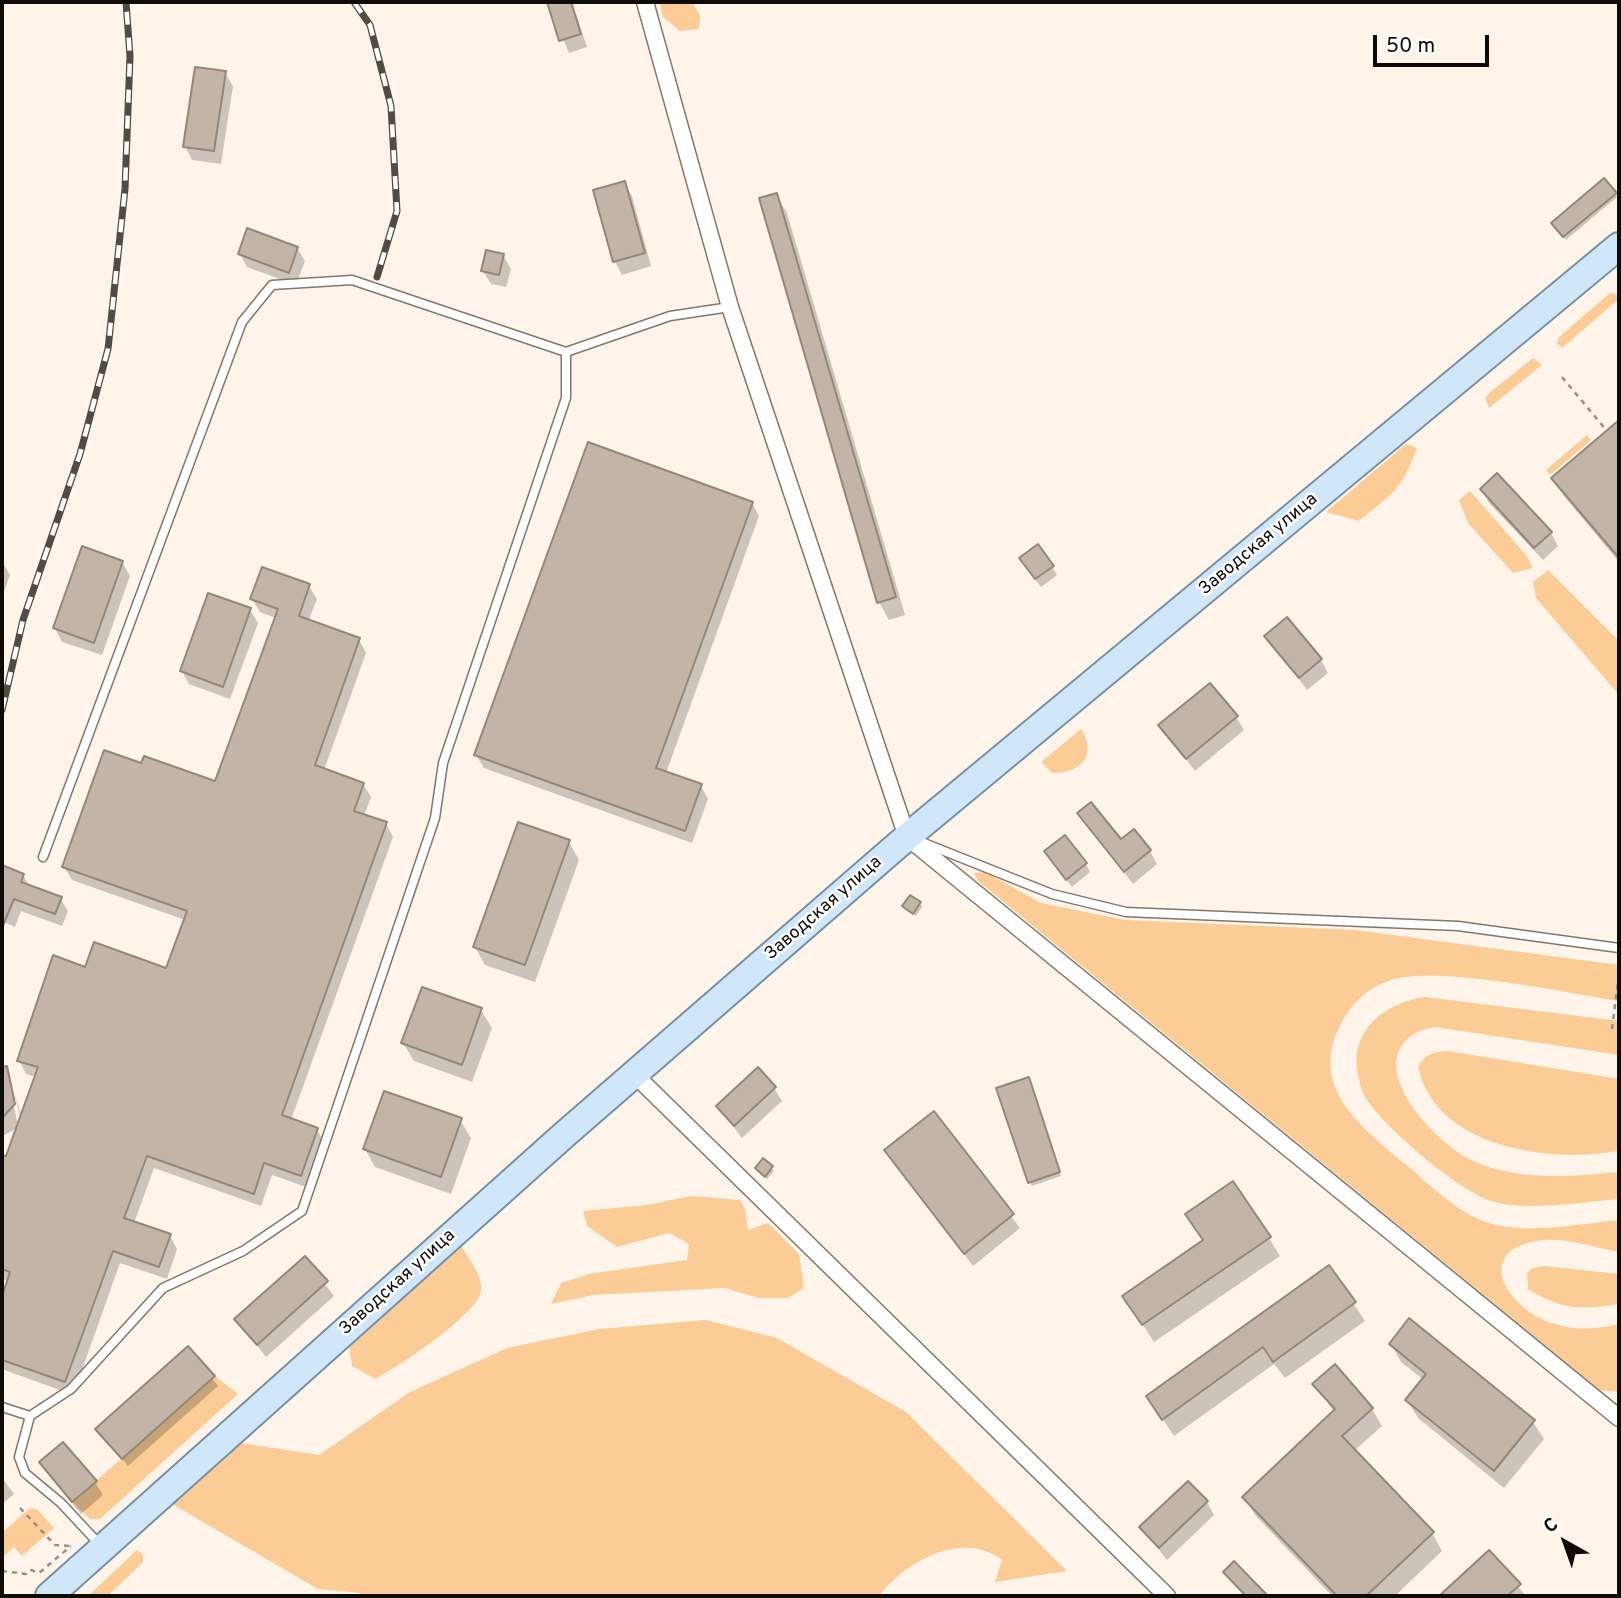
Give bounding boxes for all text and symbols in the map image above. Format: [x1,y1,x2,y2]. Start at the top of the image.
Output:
scale bar [1376,21,1492,65]
text: 50 m [1386,33,1435,60]
street label: Заводская улица [1195,489,1323,601]
street label: Заводская улица [761,852,887,966]
street label: Заводская улица [336,1225,460,1341]
north arrow [1530,1507,1600,1577]
text: С [1539,1513,1564,1539]

